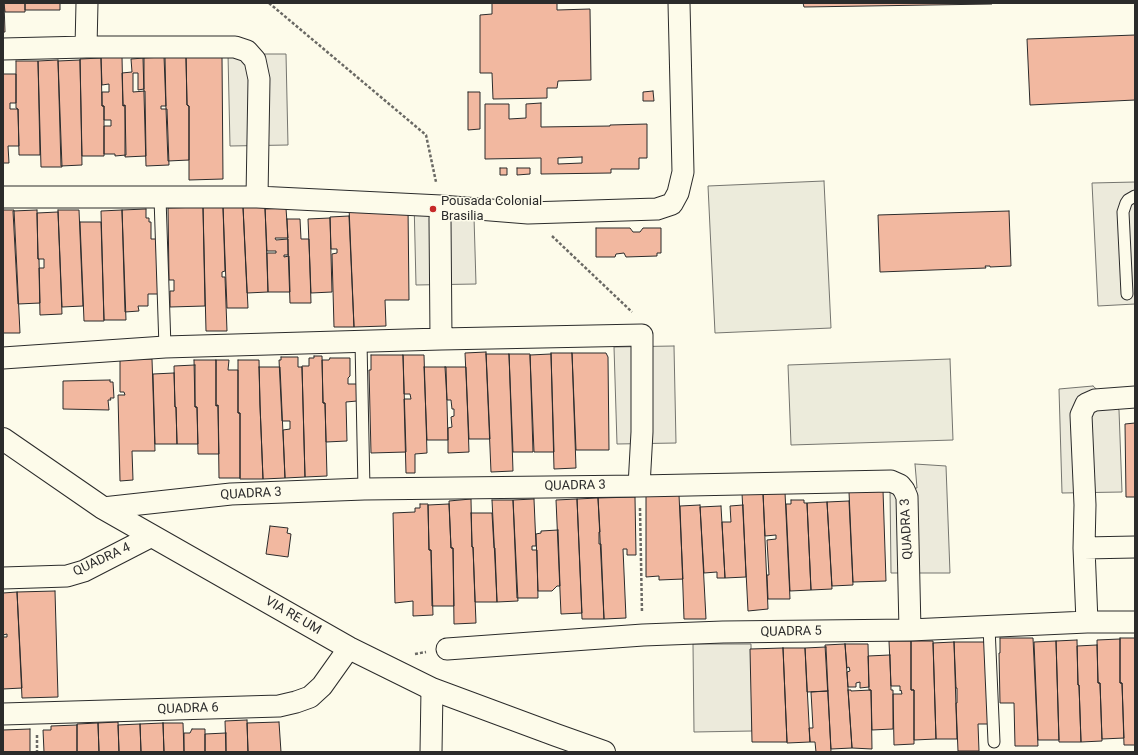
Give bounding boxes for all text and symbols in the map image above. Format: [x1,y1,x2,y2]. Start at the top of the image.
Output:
place label: Pousada Colonial Brasilia [441,194,542,225]
marker: Pousada Colonial Brasilia [428,204,438,214]
street label: QUADRA 3 [544,478,606,494]
street label: QUADRA 3 [220,485,282,503]
street label: QUADRA 3 [898,498,916,560]
street label: QUADRA 4 [71,540,133,580]
street label: VIA RE UM [262,594,324,638]
street label: QUADRA 5 [760,624,822,640]
street label: QUADRA 6 [157,700,219,718]

